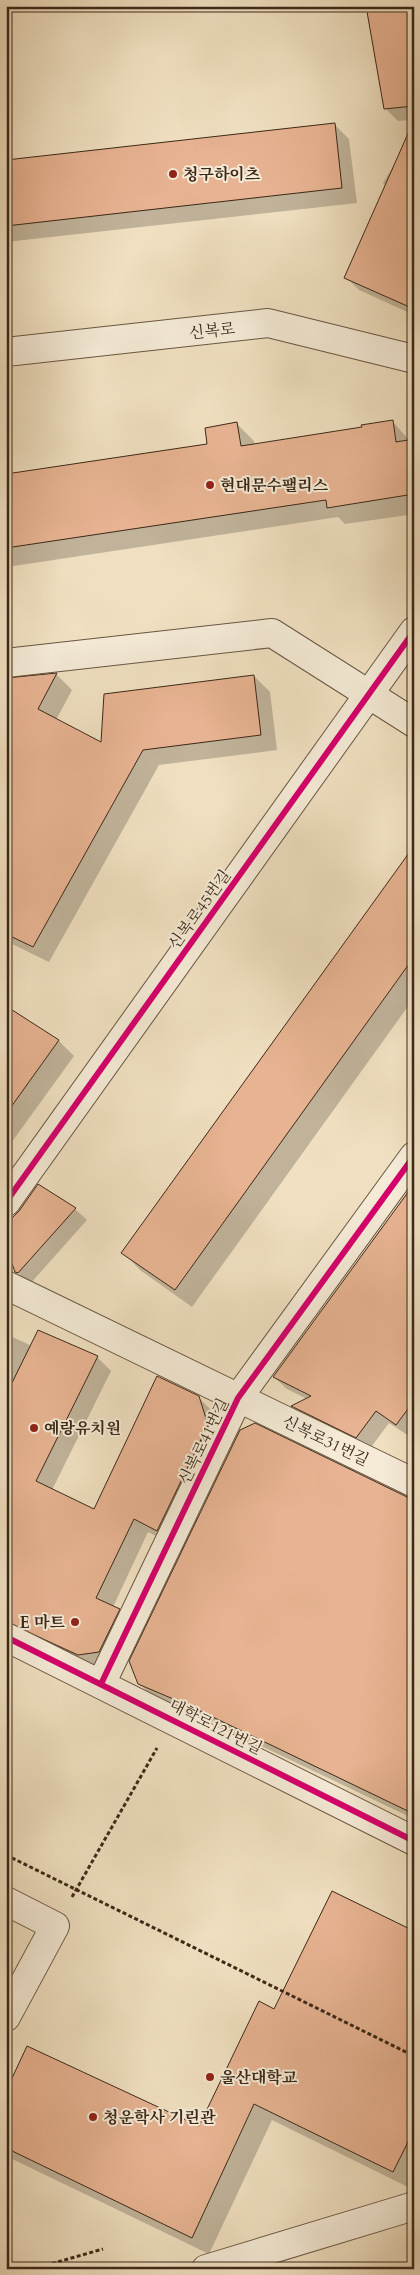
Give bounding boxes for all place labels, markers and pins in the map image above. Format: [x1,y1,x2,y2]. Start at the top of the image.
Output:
place label: 청구하이츠 [183,164,261,186]
marker: 청구하이츠 [167,168,179,180]
place label: 현대문수팰리스 [220,475,329,497]
marker: 현대문수팰리스 [204,479,216,491]
place label: 예랑유치원 [44,1418,121,1440]
marker: 예랑유치원 [28,1422,40,1434]
place label: E 마트 [20,1612,66,1634]
marker: E 마트 [69,1616,81,1628]
place label: 울산대학교 [220,2067,298,2089]
marker: 울산대학교 [204,2071,216,2083]
place label: 청운학사 기린관 [103,2107,216,2129]
marker: 청운학사 기린관 [87,2111,99,2123]

